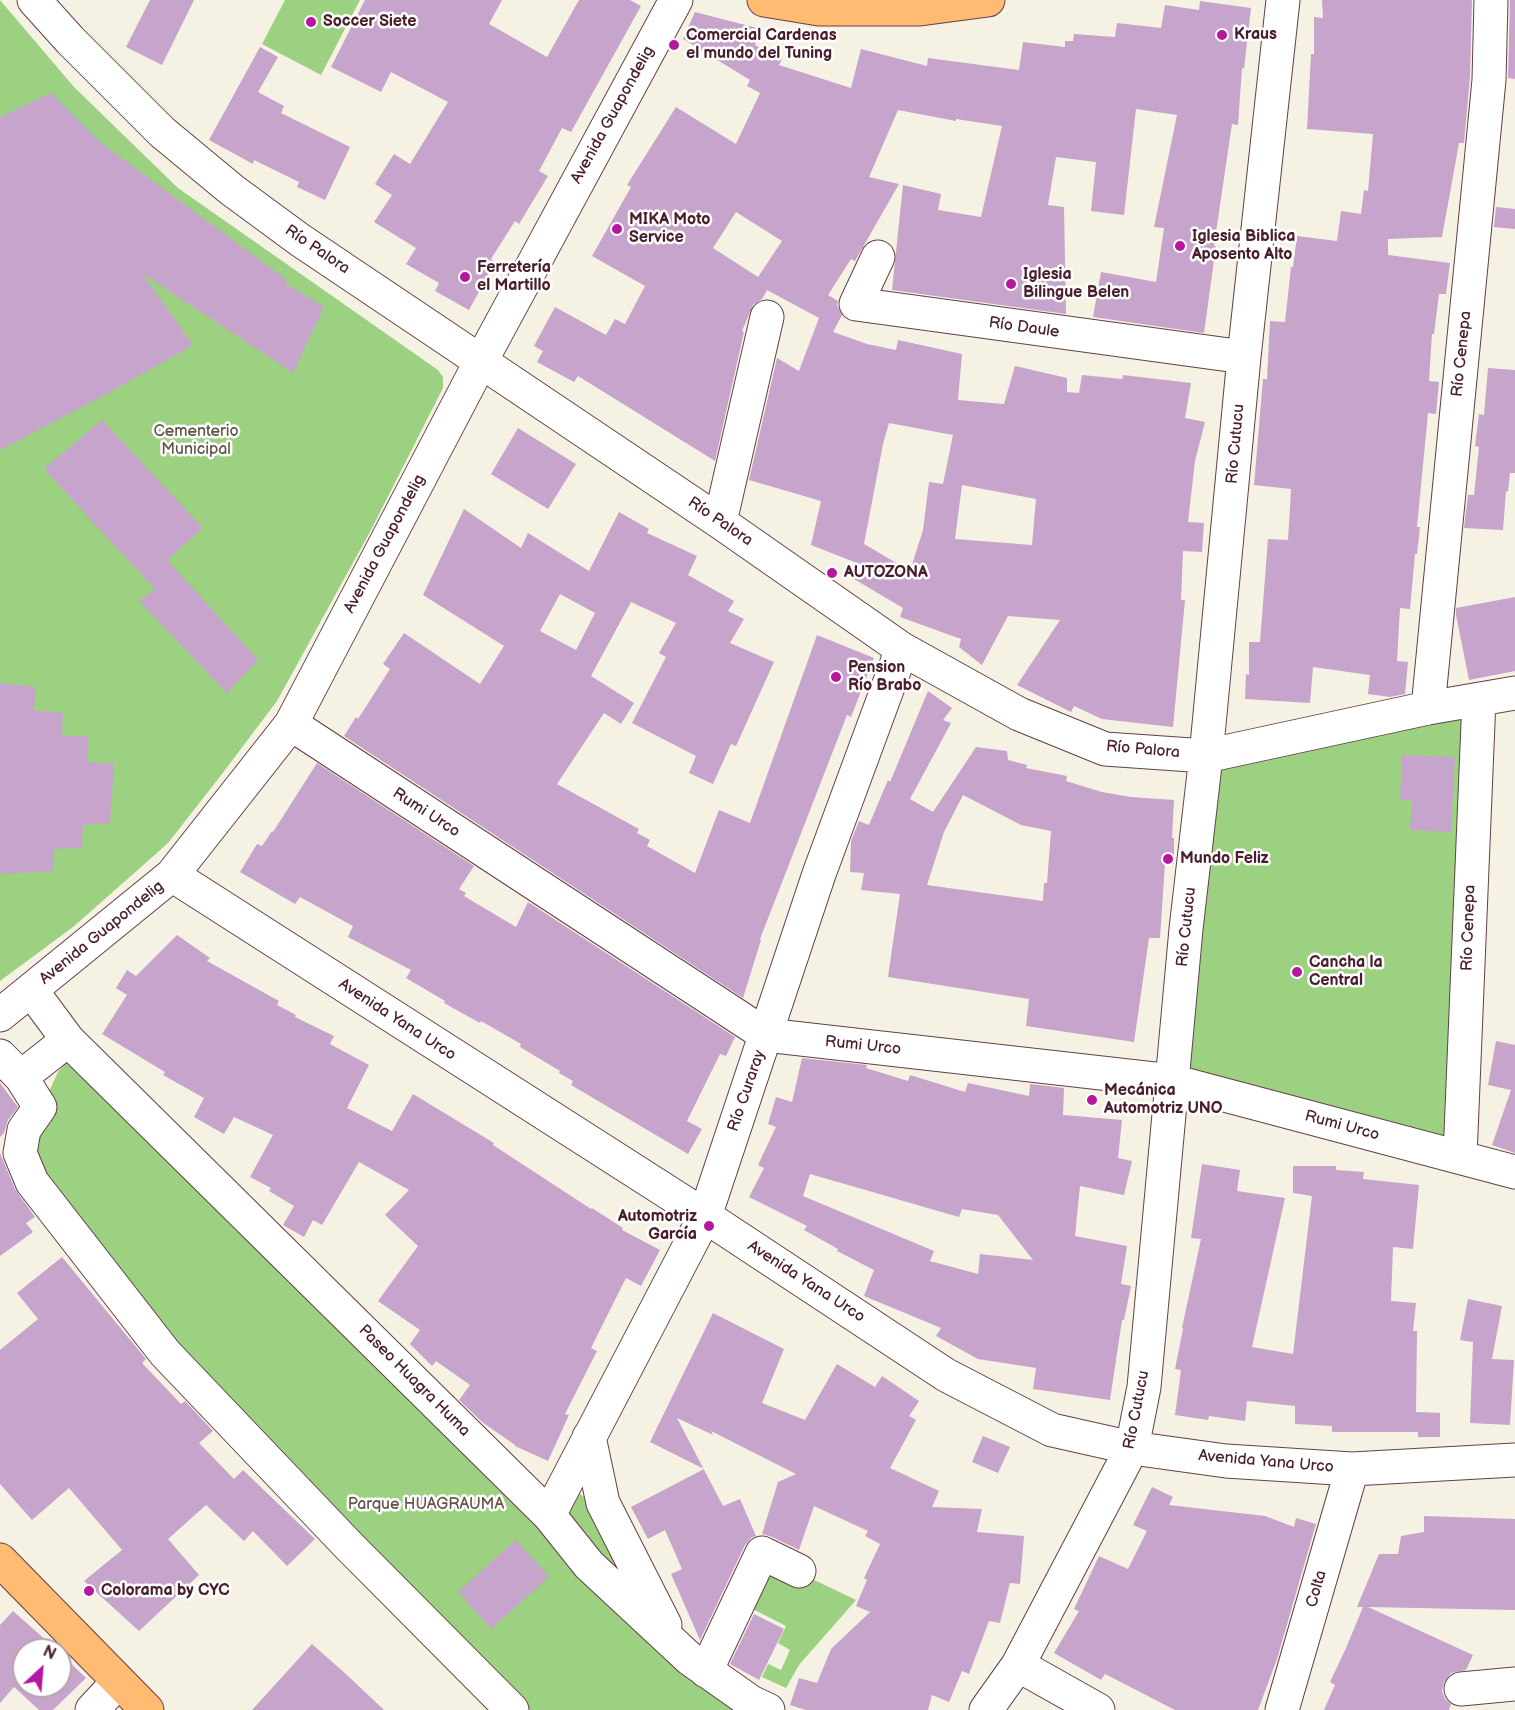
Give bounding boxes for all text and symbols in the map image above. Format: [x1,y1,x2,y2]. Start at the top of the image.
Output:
place label: Soccer Siete [323,12,416,32]
marker: Soccer Siete [304,15,318,29]
place label: Kraus [1234,25,1277,45]
place label: Comercial Cardenas el mundo del Tuning [686,26,837,64]
marker: Kraus [1215,28,1229,42]
marker: Comercial Cardenas el mundo del Tuning [667,38,681,52]
street label: Avenida Guapondelig [567,43,659,187]
place label: MIKA Moto Service [629,210,710,248]
street label: Río Palora [281,221,353,279]
marker: MIKA Moto Service [610,222,624,236]
place label: Iglesia Biblica Aposento Alto [1192,227,1296,265]
marker: Iglesia Biblica Aposento Alto [1173,239,1187,253]
place label: Ferretería el Martillo [477,258,551,296]
place label: Iglesia Bilingue Belen [1023,265,1129,303]
marker: Ferretería el Martillo [458,270,472,284]
marker: Iglesia Bilingue Belen [1004,277,1018,291]
street label: Río Cenepa [1448,310,1476,398]
street label: Río Daule [988,314,1060,342]
street label: Río Cutucu [1223,403,1249,485]
park label: Cementerio Municipal [153,422,239,460]
street label: Avenida Guapondelig [340,471,430,617]
street label: Río Palora [684,493,756,551]
place label: AUTOZONA [844,563,928,583]
marker: AUTOZONA [825,566,839,580]
place label: Pension Río Brabo [848,658,921,696]
marker: Pension Río Brabo [829,670,843,684]
street label: Río Palora [1105,737,1181,763]
street label: Rumi Urco [389,784,463,842]
place label: Mundo Feliz [1180,849,1269,869]
marker: Mundo Feliz [1161,852,1175,866]
street label: Avenida Guapondelig [36,877,168,989]
street label: Río Cenepa [1458,885,1480,971]
street label: Río Cutucu [1173,886,1201,968]
place label: Cancha la Central [1309,953,1383,991]
marker: Cancha la Central [1290,965,1304,979]
street label: Avenida Yana Urco [335,975,459,1065]
street label: Rumi Urco [824,1032,902,1060]
street label: Río Curaray [724,1048,770,1134]
place label: Mecánica Automotriz UNO [1104,1081,1222,1119]
marker: Mecánica Automotriz UNO [1085,1093,1099,1107]
street label: Rumi Urco [1303,1107,1381,1145]
place label: Automotriz García [618,1207,697,1245]
marker: Automotriz García [702,1219,716,1233]
street label: Avenida Yana Urco [744,1237,868,1327]
street label: Paseo Huagra Huma [354,1321,474,1441]
street label: Río Cutucu [1120,1369,1154,1451]
street label: Avenida Yana Urco [1197,1447,1335,1477]
park label: Parque HUAGRAUMA [348,1495,504,1515]
street label: Colta [1303,1568,1331,1610]
place label: Colorama by CYC [101,1581,230,1601]
marker: Colorama by CYC [82,1584,96,1598]
north arrow [12,1638,72,1698]
text: N [40,1642,59,1664]

